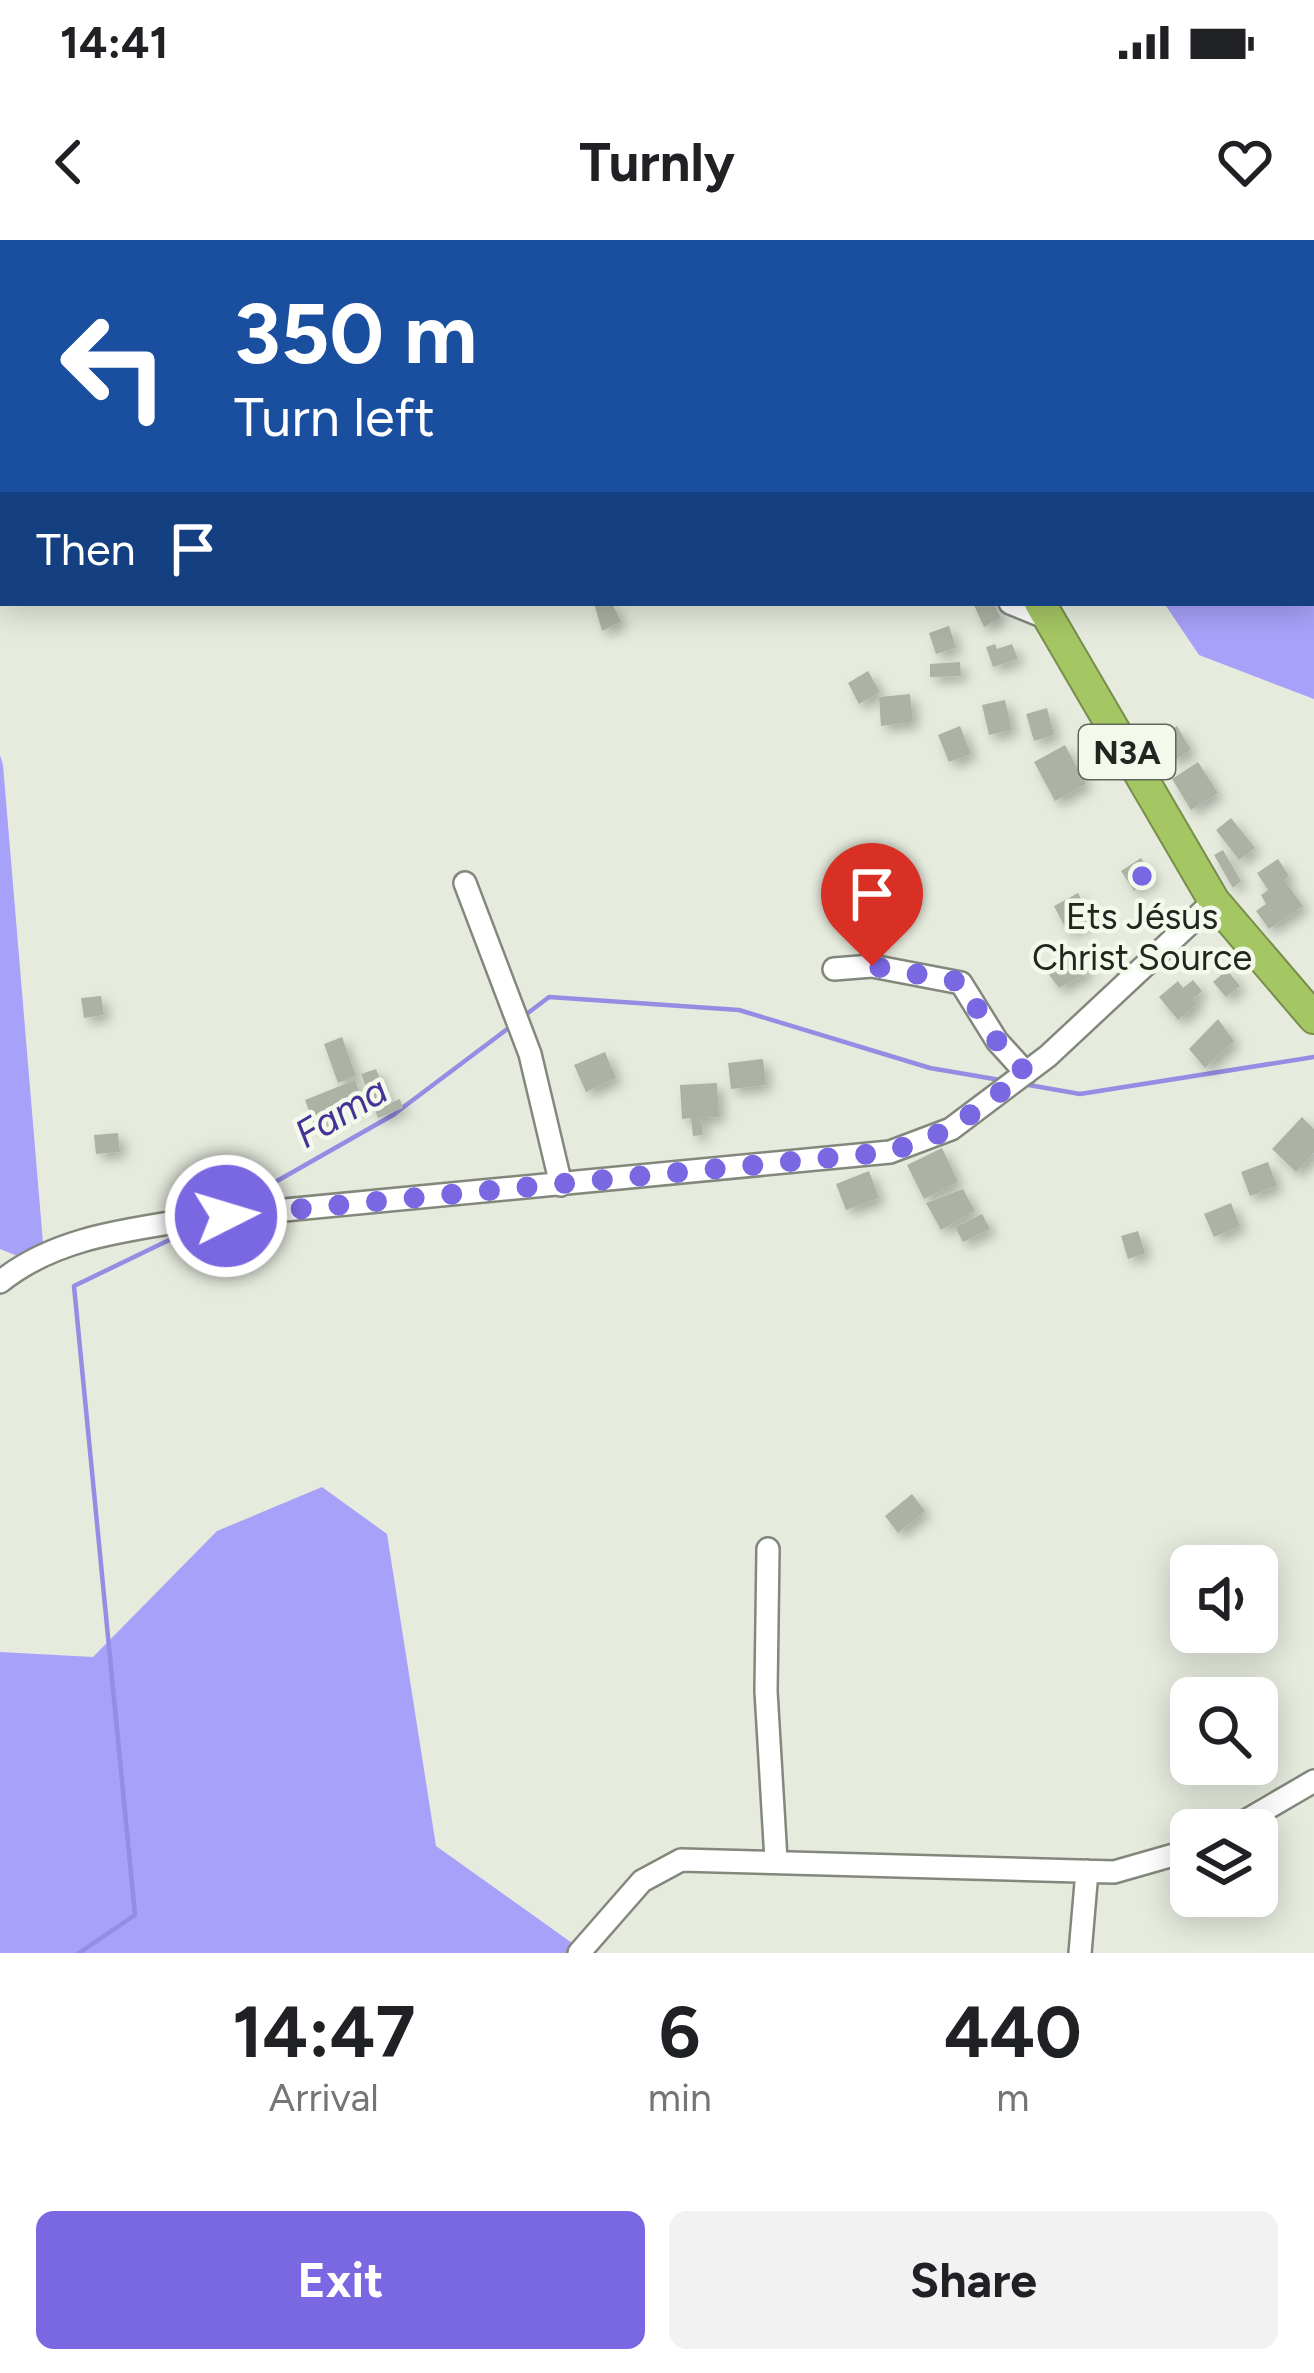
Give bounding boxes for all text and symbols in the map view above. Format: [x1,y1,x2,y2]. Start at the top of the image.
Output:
text: 14:41 [60,15,169,69]
icon: back [36,129,102,195]
icon: heart [1212,129,1278,195]
text: Turnly [579,130,735,195]
text: 350 m [234,283,477,384]
icon: left [36,288,192,444]
text: Turn left [234,385,435,450]
icon: arrive [160,516,226,582]
text: Then [36,522,136,576]
road number: N3A [1079,725,1175,779]
pin [821,843,923,966]
icon: arrive [839,861,905,927]
marker: Ets Jésus Christ Source [1129,863,1155,889]
place label: Ets Jésus Christ Source [1032,895,1252,979]
water label: Fama [286,1066,396,1158]
position arrow [163,1153,289,1279]
map controls [1170,1545,1278,1917]
button: sound [1170,1545,1278,1653]
button: search [1170,1677,1278,1785]
button: layers [1170,1809,1278,1917]
text: 14:47 [232,1989,415,2075]
text: 6 [659,1989,701,2075]
text: 440 [944,1989,1082,2075]
text: Arrival [269,2074,379,2121]
text: min [648,2074,712,2121]
text: m [996,2074,1029,2121]
button: Exit [36,2211,645,2349]
button: Share [669,2211,1278,2349]

